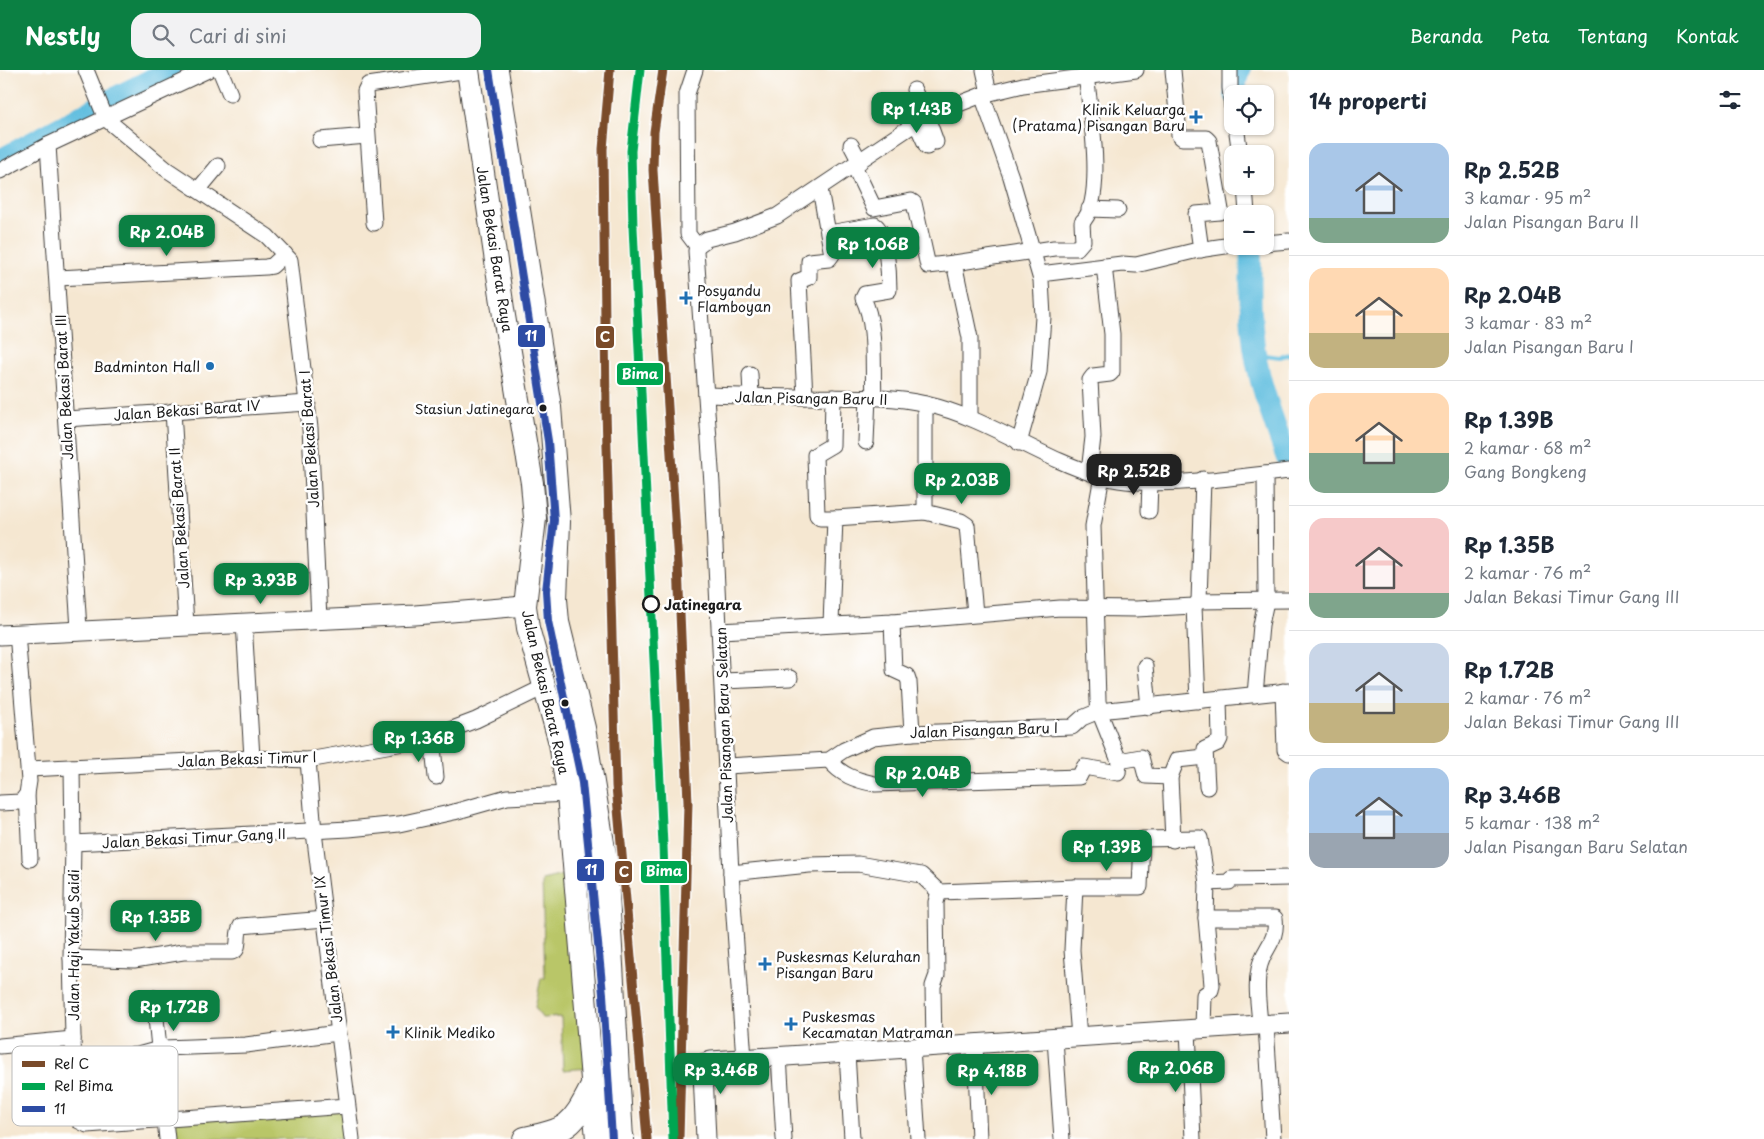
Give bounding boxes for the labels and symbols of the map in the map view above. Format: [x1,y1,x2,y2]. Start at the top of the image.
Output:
pin: Rp 1.43B [865,92,969,134]
place label: Klinik Keluarga (Pratama) Pisangan Baru [1012,99,1185,136]
marker: Klinik Keluarga (Pratama) Pisangan Baru [1189,110,1203,124]
street label: Jalan Bekasi Barat Raya [472,165,519,334]
pin: Rp 2.04B [115,214,219,257]
pin: Rp 1.06B [821,226,925,269]
place label: Posyandu Flamboyan [697,280,771,317]
marker: Posyandu Flamboyan [679,291,693,305]
street label: Jalan Bekasi Barat III [50,314,78,460]
line badge: 11 [517,324,546,348]
text: 11 [525,325,537,346]
line badge: C [595,325,615,349]
text: C [600,326,610,347]
place label: Badminton Hall [93,356,200,377]
marker: Badminton Hall [204,360,216,372]
line badge: Bima [616,362,664,386]
text: Bima [621,363,659,384]
street label: Jalan Bekasi Barat I [294,369,324,509]
street label: Jalan Pisangan Baru II [734,386,888,410]
street label: Jalan Bekasi Barat IV [113,394,261,426]
place label: Stasiun Jatinegara [415,399,535,418]
marker: Stasiun Jatinegara [538,403,548,413]
street label: Jalan Bekasi Barat II [164,447,194,589]
pin: Rp 2.52B [1082,454,1186,496]
pin: Rp 2.03B [910,462,1014,505]
pin: Rp 3.93B [209,562,313,605]
place label: Jatinegara [664,594,742,615]
marker: Jatinegara [642,595,660,613]
street label: Jalan Bekasi Barat Raya [517,608,575,777]
street label: Jalan Pisangan Baru Selatan [710,627,738,823]
unlabelled marker [560,698,570,708]
street label: Jalan Pisangan Baru I [909,717,1059,743]
pin: Rp 1.36B [367,720,471,763]
street label: Jalan Bekasi Timur I [177,746,317,772]
pin: Rp 2.04B [871,756,975,798]
street label: Jalan Bekasi Timur Gang II [102,823,286,853]
pin: Rp 1.39B [1055,830,1159,872]
line badge: 11 [576,858,605,882]
text: 11 [585,859,597,880]
line badge: C [614,860,633,884]
line badge: Bima [640,860,688,884]
text: Bima [645,860,683,881]
text: C [619,861,629,882]
street label: Jalan Haji Yakub Saidi [63,869,84,1021]
street label: Jalan Bekasi Timur IX [309,874,347,1024]
pin: Rp 1.35B [104,900,208,942]
place label: Puskesmas Kelurahan Pisangan Baru [776,946,921,983]
marker: Puskesmas Kelurahan Pisangan Baru [758,957,772,971]
pin: Rp 1.72B [122,990,226,1032]
place label: Puskesmas Kecamatan Matraman [802,1006,953,1043]
marker: Puskesmas Kecamatan Matraman [784,1017,798,1031]
place label: Klinik Mediko [404,1022,495,1043]
marker: Klinik Mediko [386,1025,400,1039]
legend [12,1046,178,1126]
pin: Rp 2.06B [1124,1050,1228,1093]
pin: Rp 3.46B [669,1052,773,1095]
text: Rel C [54,1053,89,1074]
pin: Rp 4.18B [940,1054,1044,1096]
text: Rel Bima [54,1075,113,1096]
text: 11 [54,1098,66,1119]

